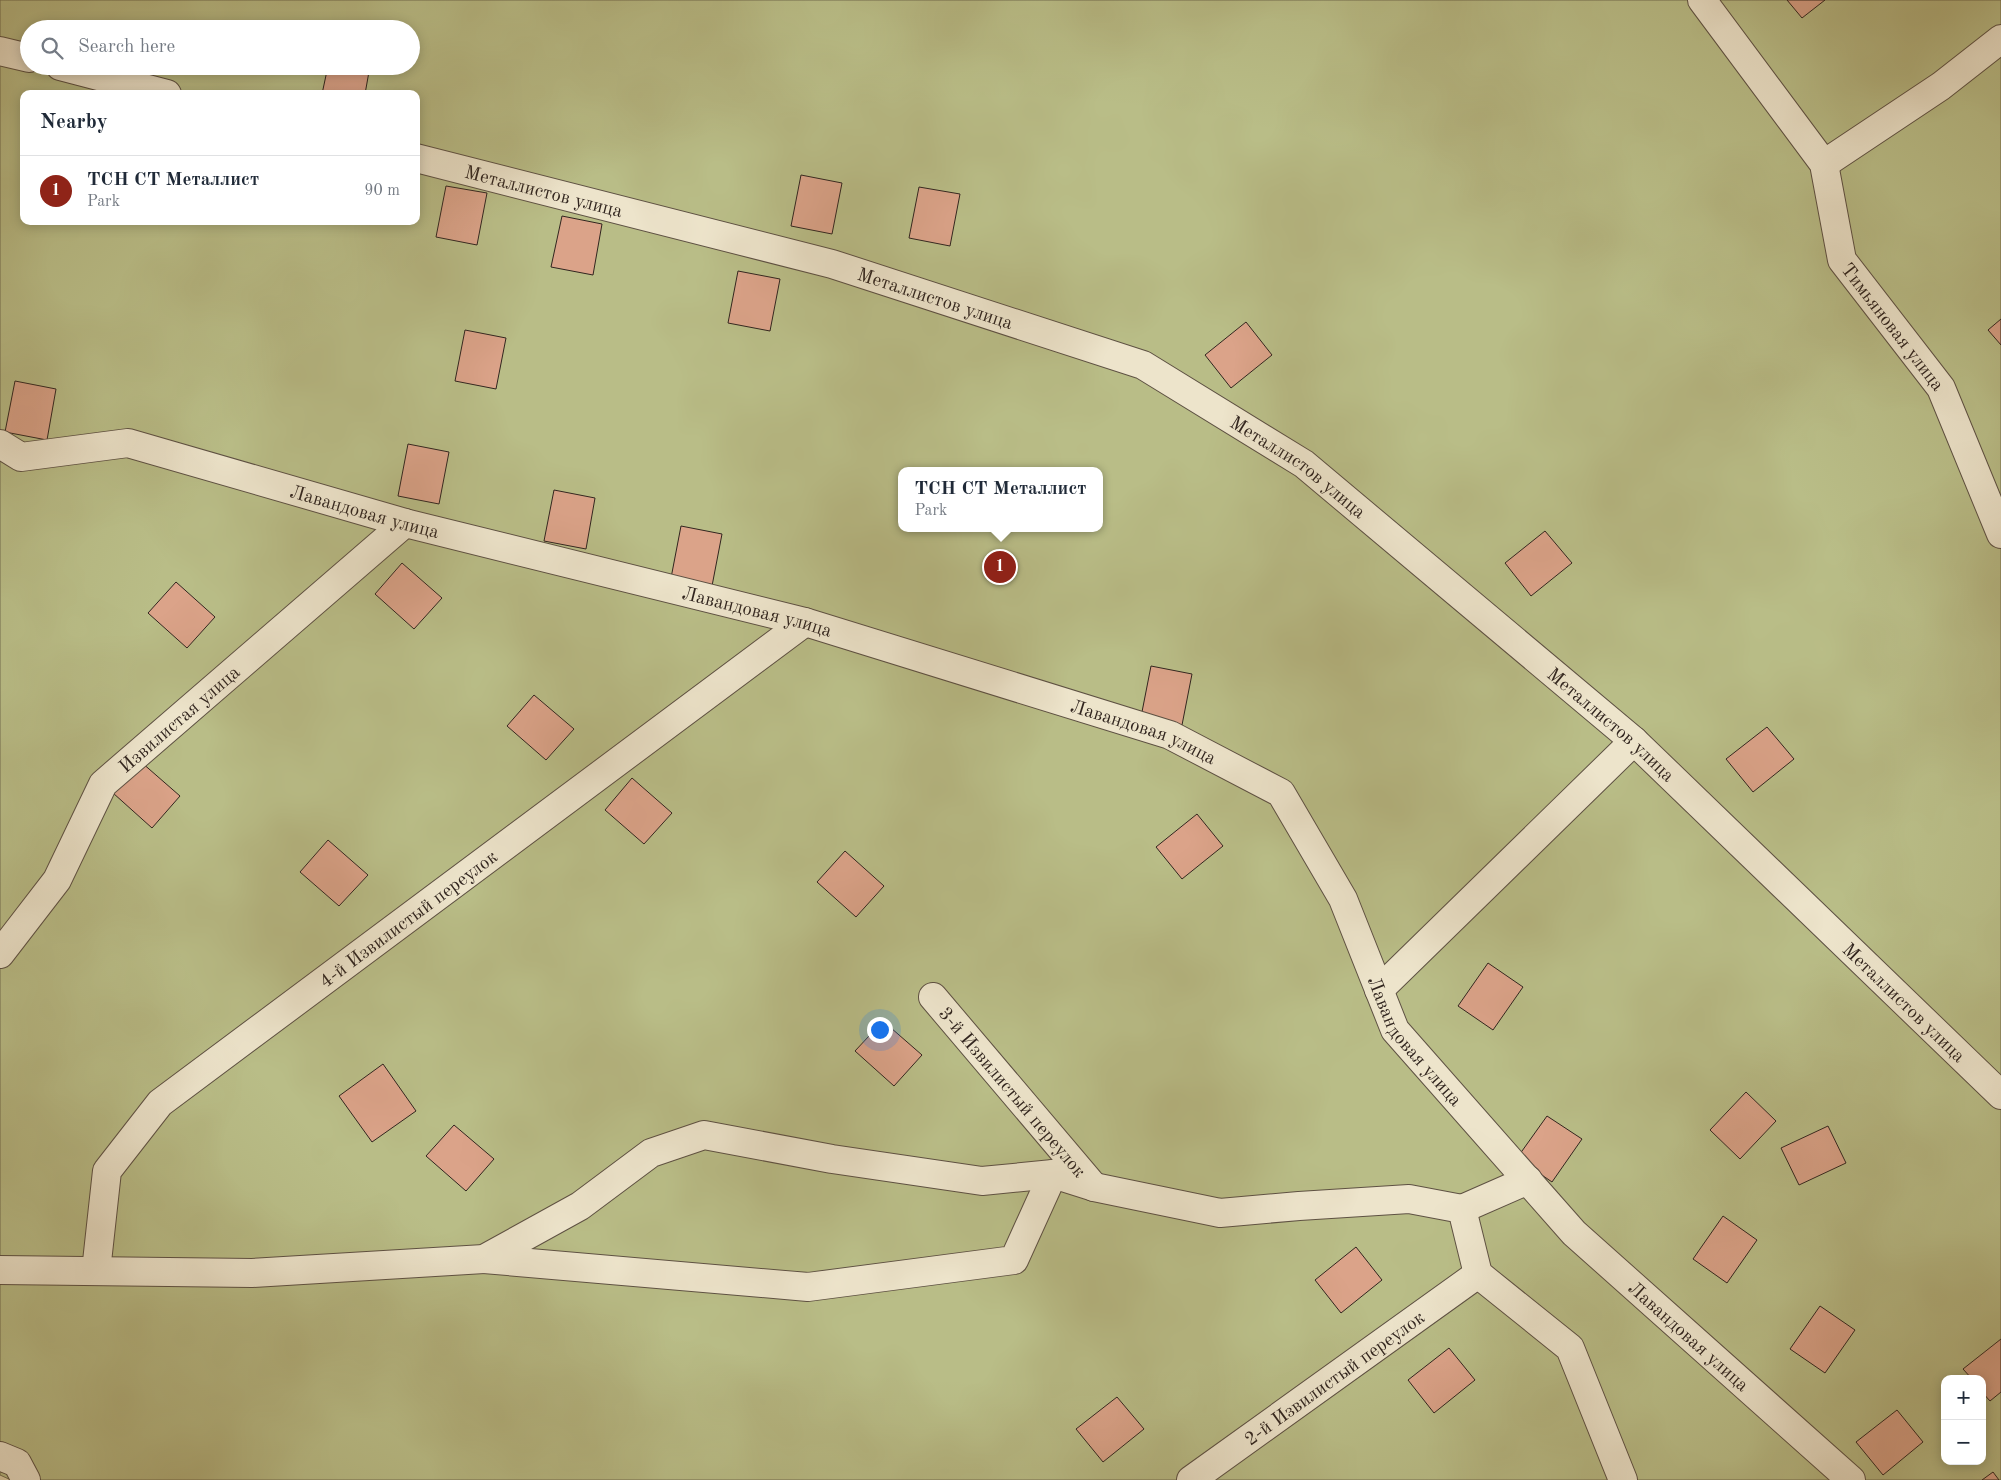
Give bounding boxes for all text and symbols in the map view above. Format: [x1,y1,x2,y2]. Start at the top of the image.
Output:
search box [20,20,420,75]
icon: search [38,34,66,62]
text: Search here [78,38,175,57]
text: Nearby [40,112,108,133]
street label: Металлистов улица [462,164,625,222]
text: ТСН СТ Металлист [87,171,259,190]
text: 1 [51,183,61,199]
text: 90 m [364,183,400,199]
text: Park [87,194,120,210]
street label: Тимьяновая улица [1836,261,1947,396]
street label: Металлистов улица [855,266,1015,334]
street label: Металлистов улица [1226,414,1369,524]
popup [898,467,1103,532]
text: ТСН СТ Металлист [914,480,1087,499]
street label: Лавандовая улица [287,483,441,543]
text: Park [914,503,947,519]
pin: 1 [984,548,1016,586]
street label: Лавандовая улица [680,585,835,642]
street label: Извилистая улица [116,663,245,777]
street label: Металлистов улица [1543,665,1677,787]
street label: Лавандовая улица [1068,698,1219,770]
street label: 4-й Извилистый переулок [317,848,502,992]
street label: Металлистов улица [1838,941,1968,1067]
street label: Лавандовая улица [1363,974,1465,1111]
street label: 3-й Извилистый переулок [934,1005,1089,1182]
your location [867,1017,893,1043]
street label: Лавандовая улица [1624,1279,1752,1396]
street label: 2-й Извилистый переулок [1242,1308,1429,1450]
map controls [1941,1375,1986,1465]
button: + [1941,1375,1986,1420]
button: − [1941,1420,1986,1465]

